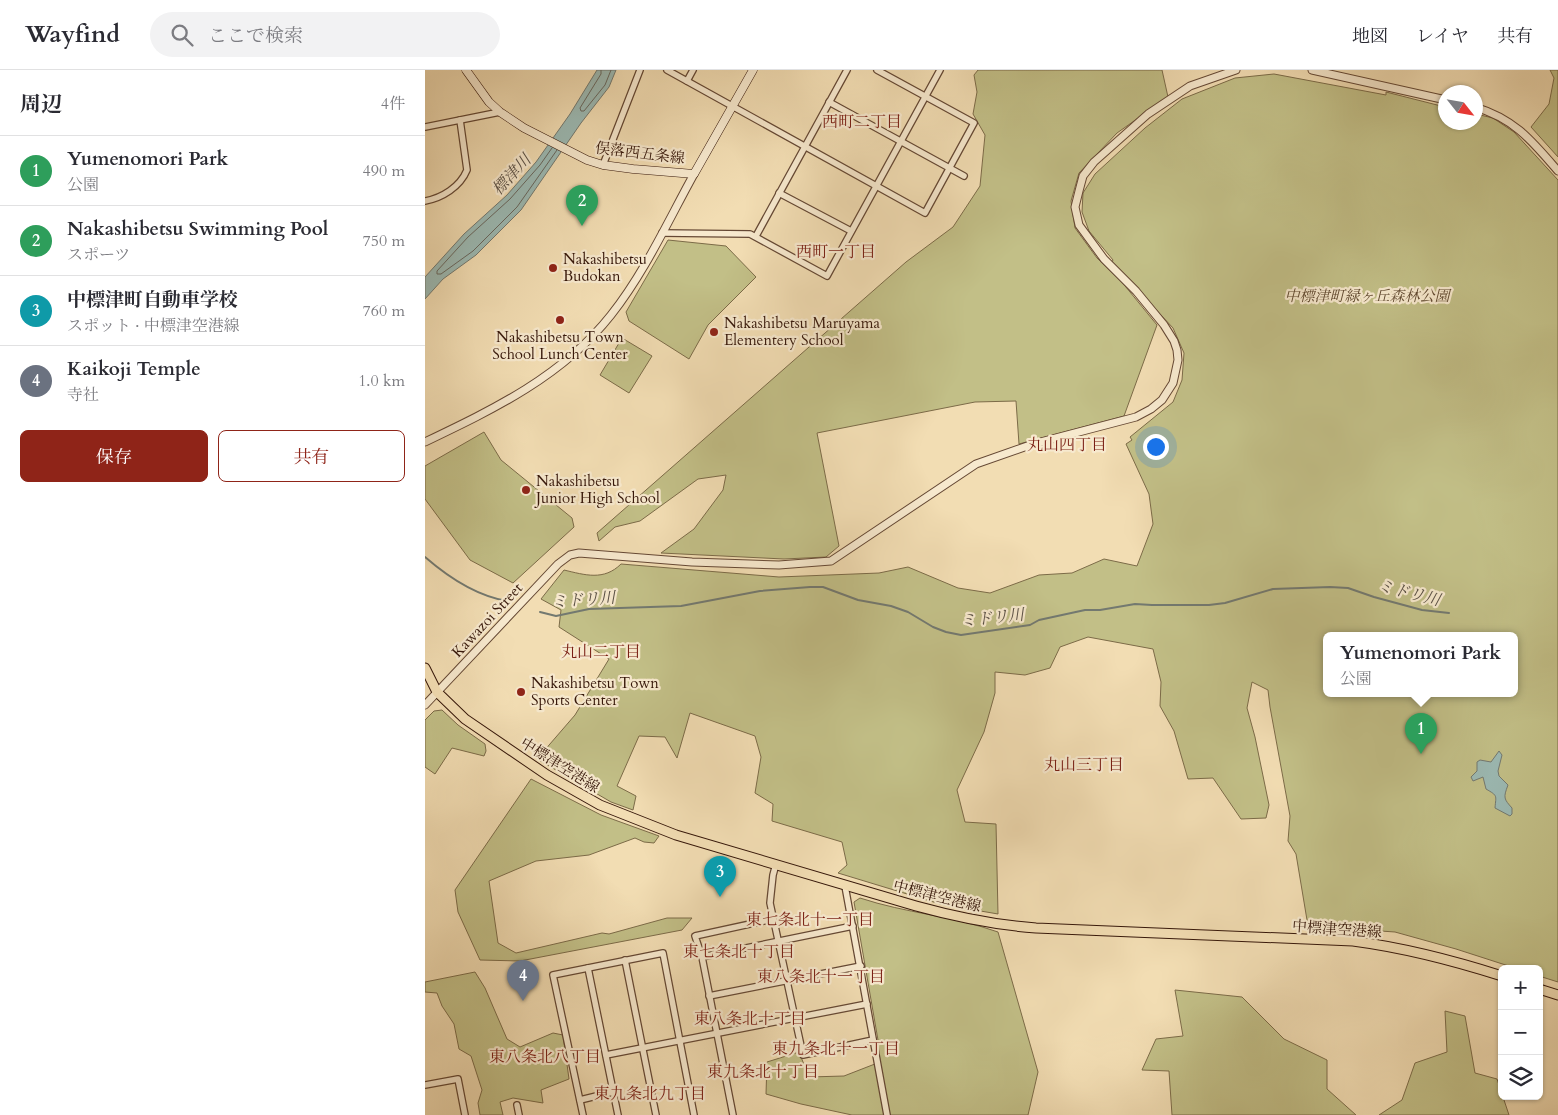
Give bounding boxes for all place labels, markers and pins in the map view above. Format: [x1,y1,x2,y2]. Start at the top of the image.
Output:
pin: 2 [566,185,598,226]
place label: Nakashibetsu Budokan [563,249,647,286]
marker: Nakashibetsu Budokan [547,262,559,274]
place label: Nakashibetsu Maruyama Elementery School [724,313,881,350]
marker: Nakashibetsu Town School Lunch Center [554,314,566,326]
marker: Nakashibetsu Maruyama Elementery School [708,326,720,338]
place label: Nakashibetsu Town School Lunch Center [492,327,628,364]
place label: Nakashibetsu Junior High School [534,471,660,508]
marker: Nakashibetsu Junior High School [520,484,532,496]
place label: Nakashibetsu Town Sports Center [531,673,659,710]
marker: Nakashibetsu Town Sports Center [515,686,527,698]
pin: 1 [1405,713,1437,754]
pin: 3 [704,856,736,897]
pin: 4 [507,960,539,1001]

